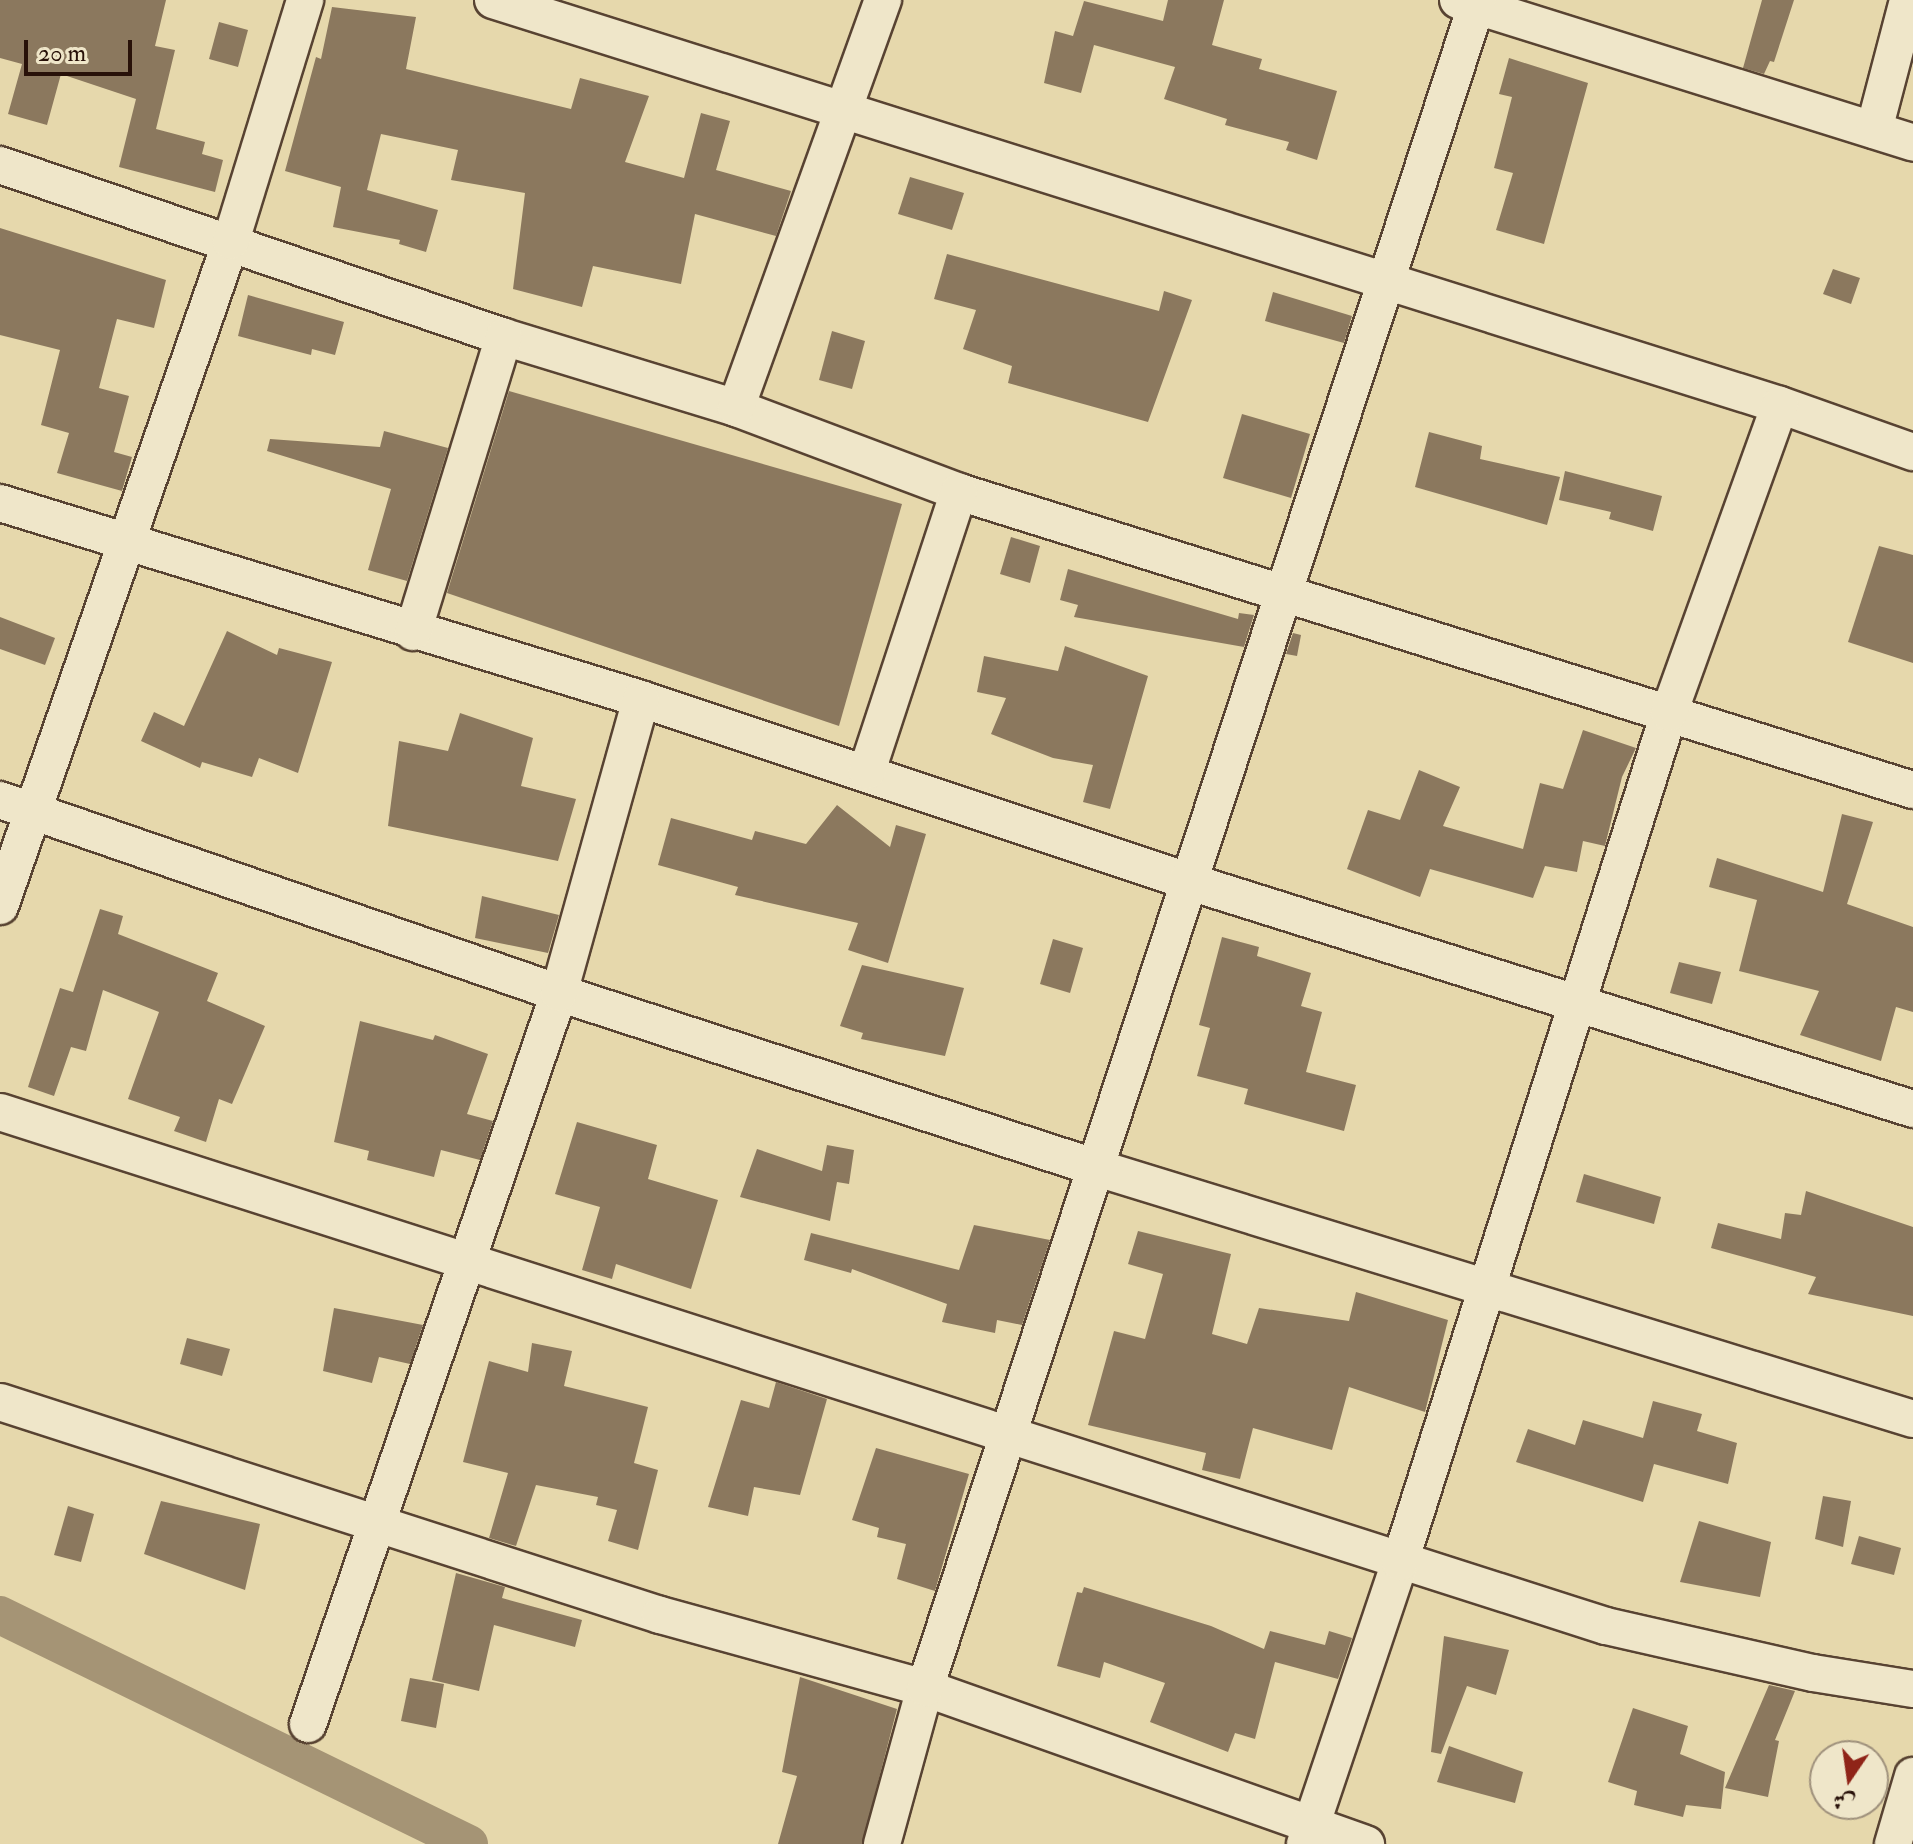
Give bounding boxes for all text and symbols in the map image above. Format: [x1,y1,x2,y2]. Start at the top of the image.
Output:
scale bar [28,24,136,74]
text: 20 m [38,38,86,69]
north arrow [1809,1740,1889,1820]
text: ش [1830,1785,1858,1818]

